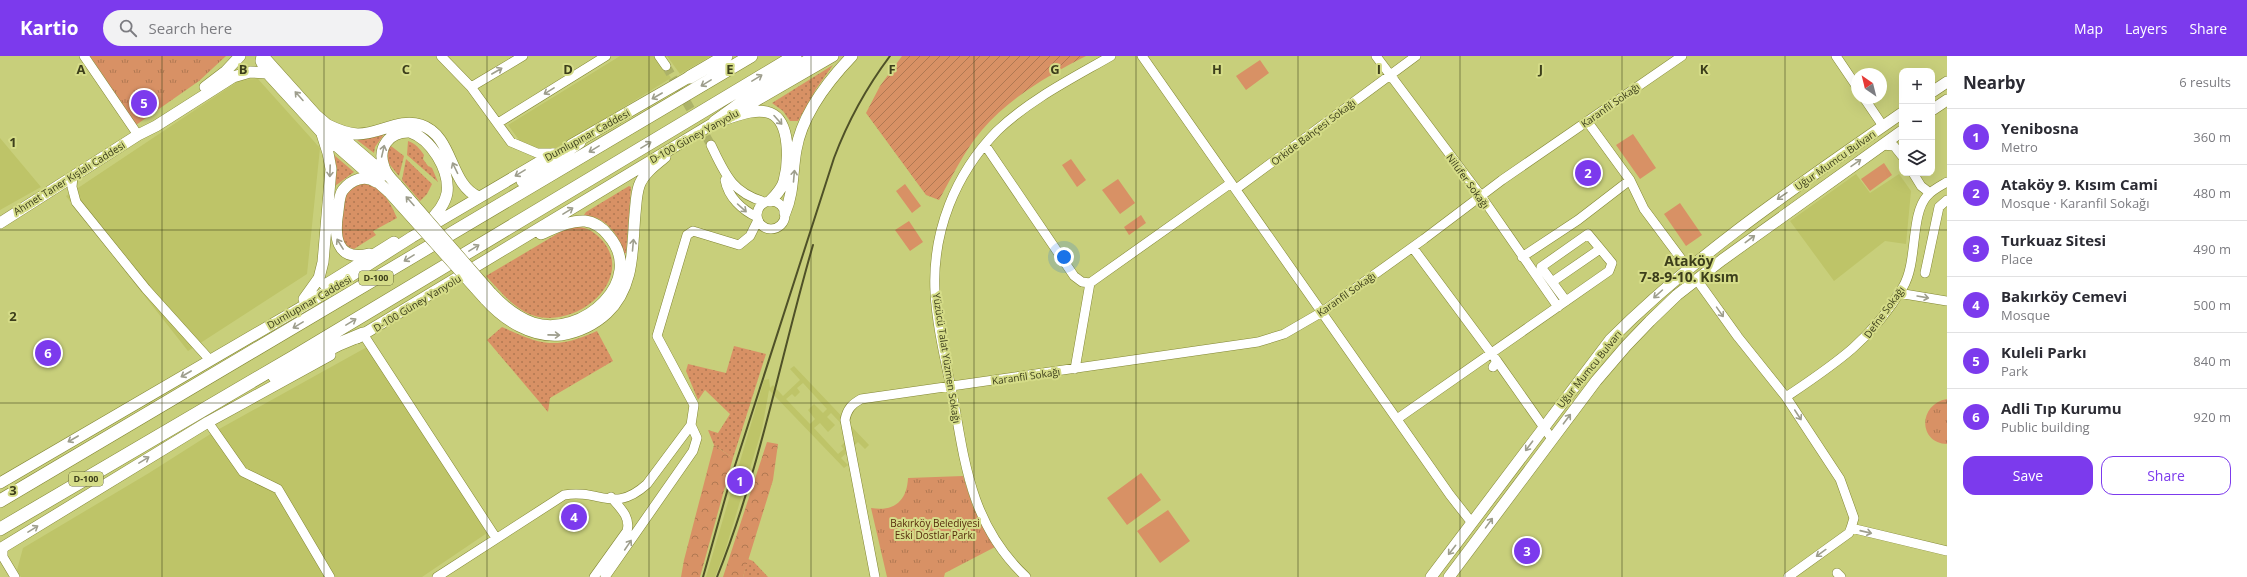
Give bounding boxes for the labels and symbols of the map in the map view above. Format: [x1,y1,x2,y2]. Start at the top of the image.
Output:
text: A [77,60,86,78]
text: B [239,60,248,78]
text: C [402,60,410,78]
text: D [563,60,573,78]
text: E [726,60,734,78]
text: F [888,60,896,78]
text: G [1050,60,1060,78]
text: H [1212,60,1222,78]
text: I [1377,60,1381,78]
text: J [1538,60,1543,78]
text: K [1700,60,1709,78]
one-way arrow [491,67,503,75]
north arrow [1851,68,1887,104]
one-way arrow [751,74,763,82]
one-way arrow [700,80,712,88]
street label: Karanfil Sokağı [1578,80,1642,130]
pin: 5 [131,88,157,118]
one-way arrow [543,88,555,96]
one-way arrow [295,91,304,101]
one-way arrow [651,93,663,101]
street label: Orkide Bahçesi Sokağı [1268,96,1358,168]
street label: Dumlupınar Caddesi [542,106,632,164]
street label: D-100 Güney Yanyolu [647,106,741,166]
one-way arrow [773,114,782,125]
street label: Uğur Mumcu Bulvarı [1792,127,1878,193]
text: 1 [9,133,17,151]
street label: Ahmet Taner Kışlalı Caddesi [11,138,127,218]
one-way arrow [640,141,652,149]
one-way arrow [379,145,387,158]
one-way arrow [588,146,600,154]
street label: Nilüfer Sokağı [1443,151,1493,211]
pin: 2 [1575,158,1601,188]
one-way arrow [1850,159,1861,167]
one-way arrow [451,162,458,174]
one-way arrow [326,164,334,177]
one-way arrow [514,169,526,177]
one-way arrow [790,170,797,183]
one-way arrow [1777,192,1788,200]
one-way arrow [405,196,415,206]
one-way arrow [737,203,748,212]
one-way arrow [562,206,574,214]
one-way arrow [1745,235,1756,243]
one-way arrow [335,238,343,250]
one-way arrow [629,239,636,252]
one-way arrow [468,244,479,252]
your location [1054,247,1074,267]
district label: Ataköy 7-8-9-10. Kısım [1639,251,1739,286]
one-way arrow [403,254,415,262]
street label: Karanfil Sokağı [1314,269,1378,319]
road number: D-100 [359,271,393,285]
street label: D-100 Güney Yanyolu [371,271,463,335]
street label: Dumlupınar Caddesi [264,272,354,332]
street label: Defne Sokağı [1860,283,1908,341]
one-way arrow [1653,289,1663,298]
street label: Yüzücü Talat Yüzmen Sokağı [930,292,964,424]
one-way arrow [1916,293,1929,301]
one-way arrow [1716,306,1724,317]
text: 2 [9,307,17,325]
one-way arrow [345,318,357,326]
one-way arrow [292,321,304,329]
street label: Uğur Mumcu Bulvarı [1553,327,1625,411]
one-way arrow [547,331,560,339]
pin: 6 [35,338,61,368]
street label: Karanfil Sokağı [991,364,1061,388]
one-way arrow [180,371,192,379]
one-way arrow [1794,409,1802,420]
one-way arrow [1563,414,1571,425]
one-way arrow [67,435,79,443]
one-way arrow [1525,440,1534,451]
one-way arrow [138,456,150,464]
pin: 1 [727,466,753,496]
road number: D-100 [69,472,103,486]
text: 3 [9,481,17,499]
pin: 4 [561,502,587,532]
park label: Bakırköy Belediyesi Eski Dostlar Parkı [890,516,980,542]
one-way arrow [1485,518,1493,529]
one-way arrow [27,524,39,532]
one-way arrow [1859,528,1872,536]
pin: 3 [1514,536,1540,566]
one-way arrow [624,540,632,551]
one-way arrow [1448,545,1456,556]
one-way arrow [1816,549,1827,557]

